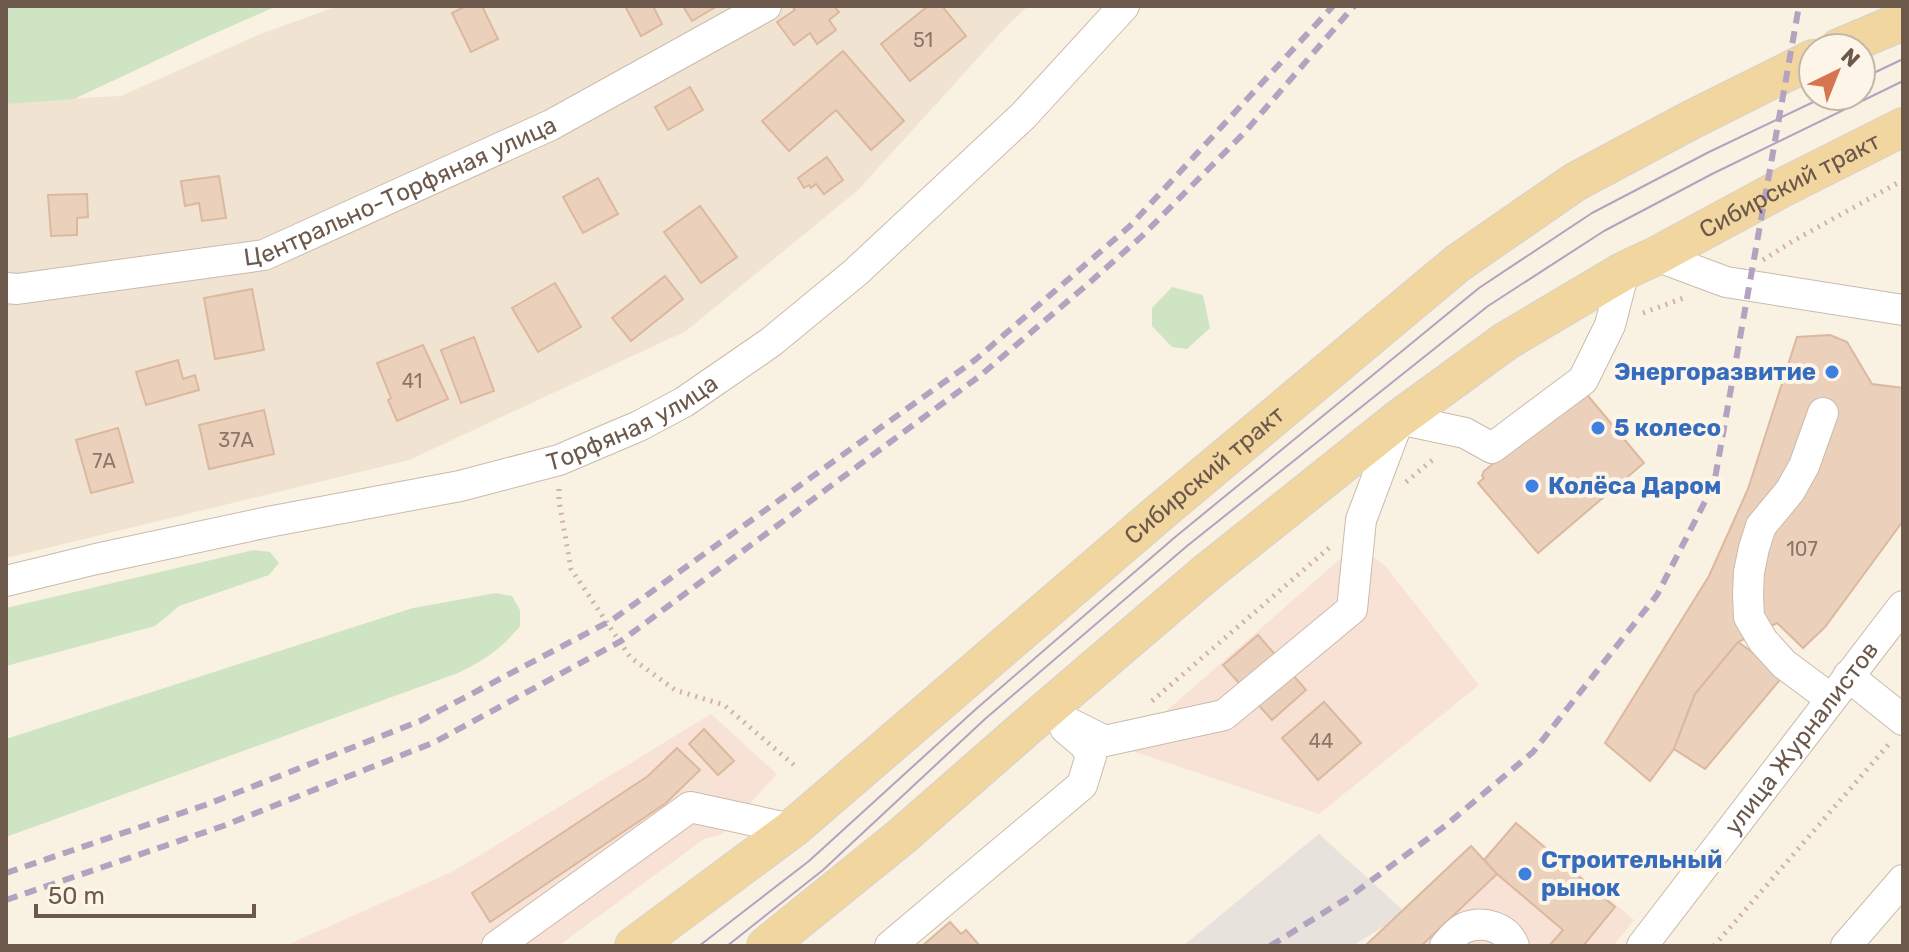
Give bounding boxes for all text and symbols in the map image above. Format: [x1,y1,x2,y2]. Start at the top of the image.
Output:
house number: 51 [913,28,933,52]
north arrow [1797,32,1877,112]
text: N [1835,42,1865,73]
street label: Центрально-Торфяная улица [242,110,561,272]
street label: Сибирский тракт [1695,127,1885,244]
place label: Энергоразвитие [1614,358,1816,386]
marker: Энергоразвитие [1823,363,1841,381]
house number: 41 [402,369,422,393]
street label: Торфяная улица [543,369,723,477]
street label: Сибирский тракт [1119,400,1290,550]
place label: 5 колесо [1614,414,1721,442]
marker: 5 колесо [1589,419,1607,437]
house number: 37А [218,428,254,452]
house number: 7А [92,449,116,473]
place label: Колёса Даром [1548,472,1721,500]
marker: Колёса Даром [1523,477,1541,495]
house number: 107 [1786,537,1818,561]
street label: улица Журналистов [1719,636,1884,840]
house number: 44 [1309,729,1333,753]
place label: Строительный рынок [1541,846,1722,902]
marker: Строительный рынок [1516,865,1534,883]
scale bar [36,868,254,918]
text: 50 m [48,882,105,910]

